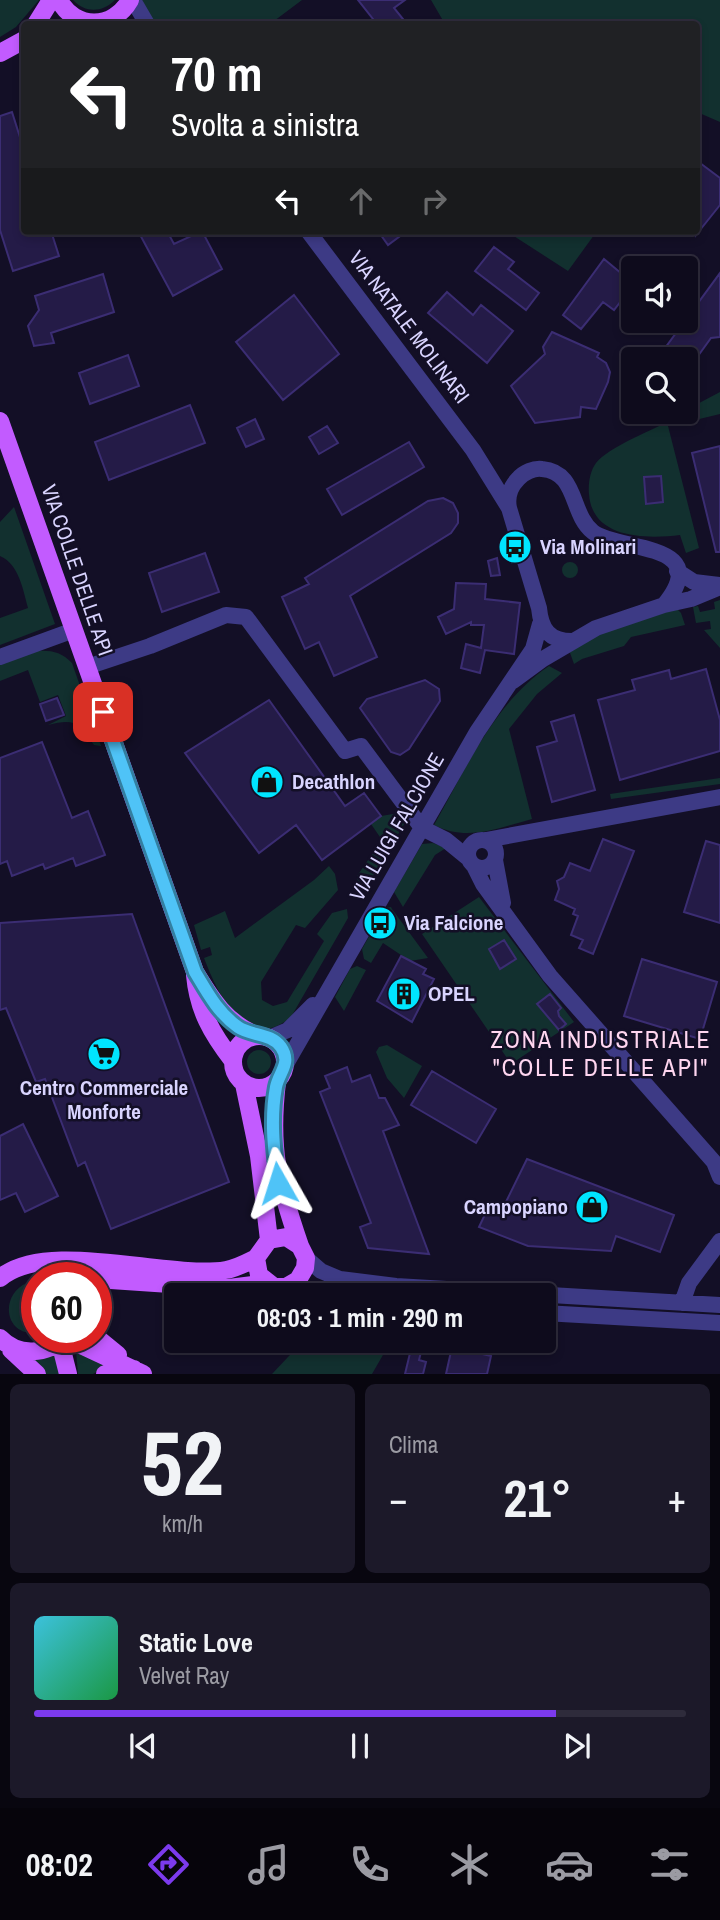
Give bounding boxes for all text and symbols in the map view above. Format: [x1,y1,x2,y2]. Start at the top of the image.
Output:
text: 70 m [171,40,263,106]
icon: left [56,49,147,140]
text: Svolta a sinistra [171,103,359,146]
icon: left [269,182,307,220]
icon: ahead [342,182,380,220]
icon: right [415,182,453,220]
street label: VIA NATALE MOLINARI [342,244,476,409]
map controls [621,256,698,424]
button: sound [621,256,698,333]
button: search [621,347,698,424]
street label: VIA COLLE DELLE API [35,480,120,659]
bus stop icon: Via Molinari [496,528,534,566]
place label: Via Molinari [540,532,636,561]
pin [73,682,133,742]
icon: arrive [84,693,122,731]
street label: VIA LUIGI FALCIONE [342,747,451,906]
shop icon: Decathlon [248,763,286,801]
place label: Decathlon [292,767,375,796]
bus stop icon: Via Falcione [361,904,399,942]
place label: Via Falcione [404,908,503,937]
building icon: OPEL [385,975,423,1013]
place label: OPEL [428,979,475,1008]
district label: ZONA INDUSTRIALE "COLLE DELLE API" [490,1023,712,1083]
supermarket icon: Centro Commerciale Monforte [85,1035,123,1073]
place label: Centro Commerciale Monforte [20,1073,188,1126]
position arrow [241,1146,315,1220]
shop icon: Campopiano [573,1188,611,1226]
place label: Campopiano [464,1192,568,1221]
speed limit sign: 60 [21,1262,112,1353]
text: 08:03 · 1 min · 290 m [257,1300,463,1335]
text: 52 [141,1401,224,1523]
text: Clima [389,1429,438,1460]
text: 21° [503,1463,572,1533]
text: − [389,1473,407,1524]
text: + [668,1473,686,1524]
text: km/h [162,1508,203,1539]
text: Static Love [139,1625,253,1660]
text: Velvet Ray [139,1660,229,1691]
icon: previous [124,1727,162,1765]
icon: pause [341,1727,379,1765]
icon: next [558,1727,596,1765]
icon: directions [144,1840,193,1889]
icon: music [244,1840,293,1889]
icon: phone [345,1840,394,1889]
icon: climate [445,1840,494,1889]
icon: car [545,1840,594,1889]
icon: filters [645,1840,694,1889]
text: 08:02 [26,1843,93,1886]

